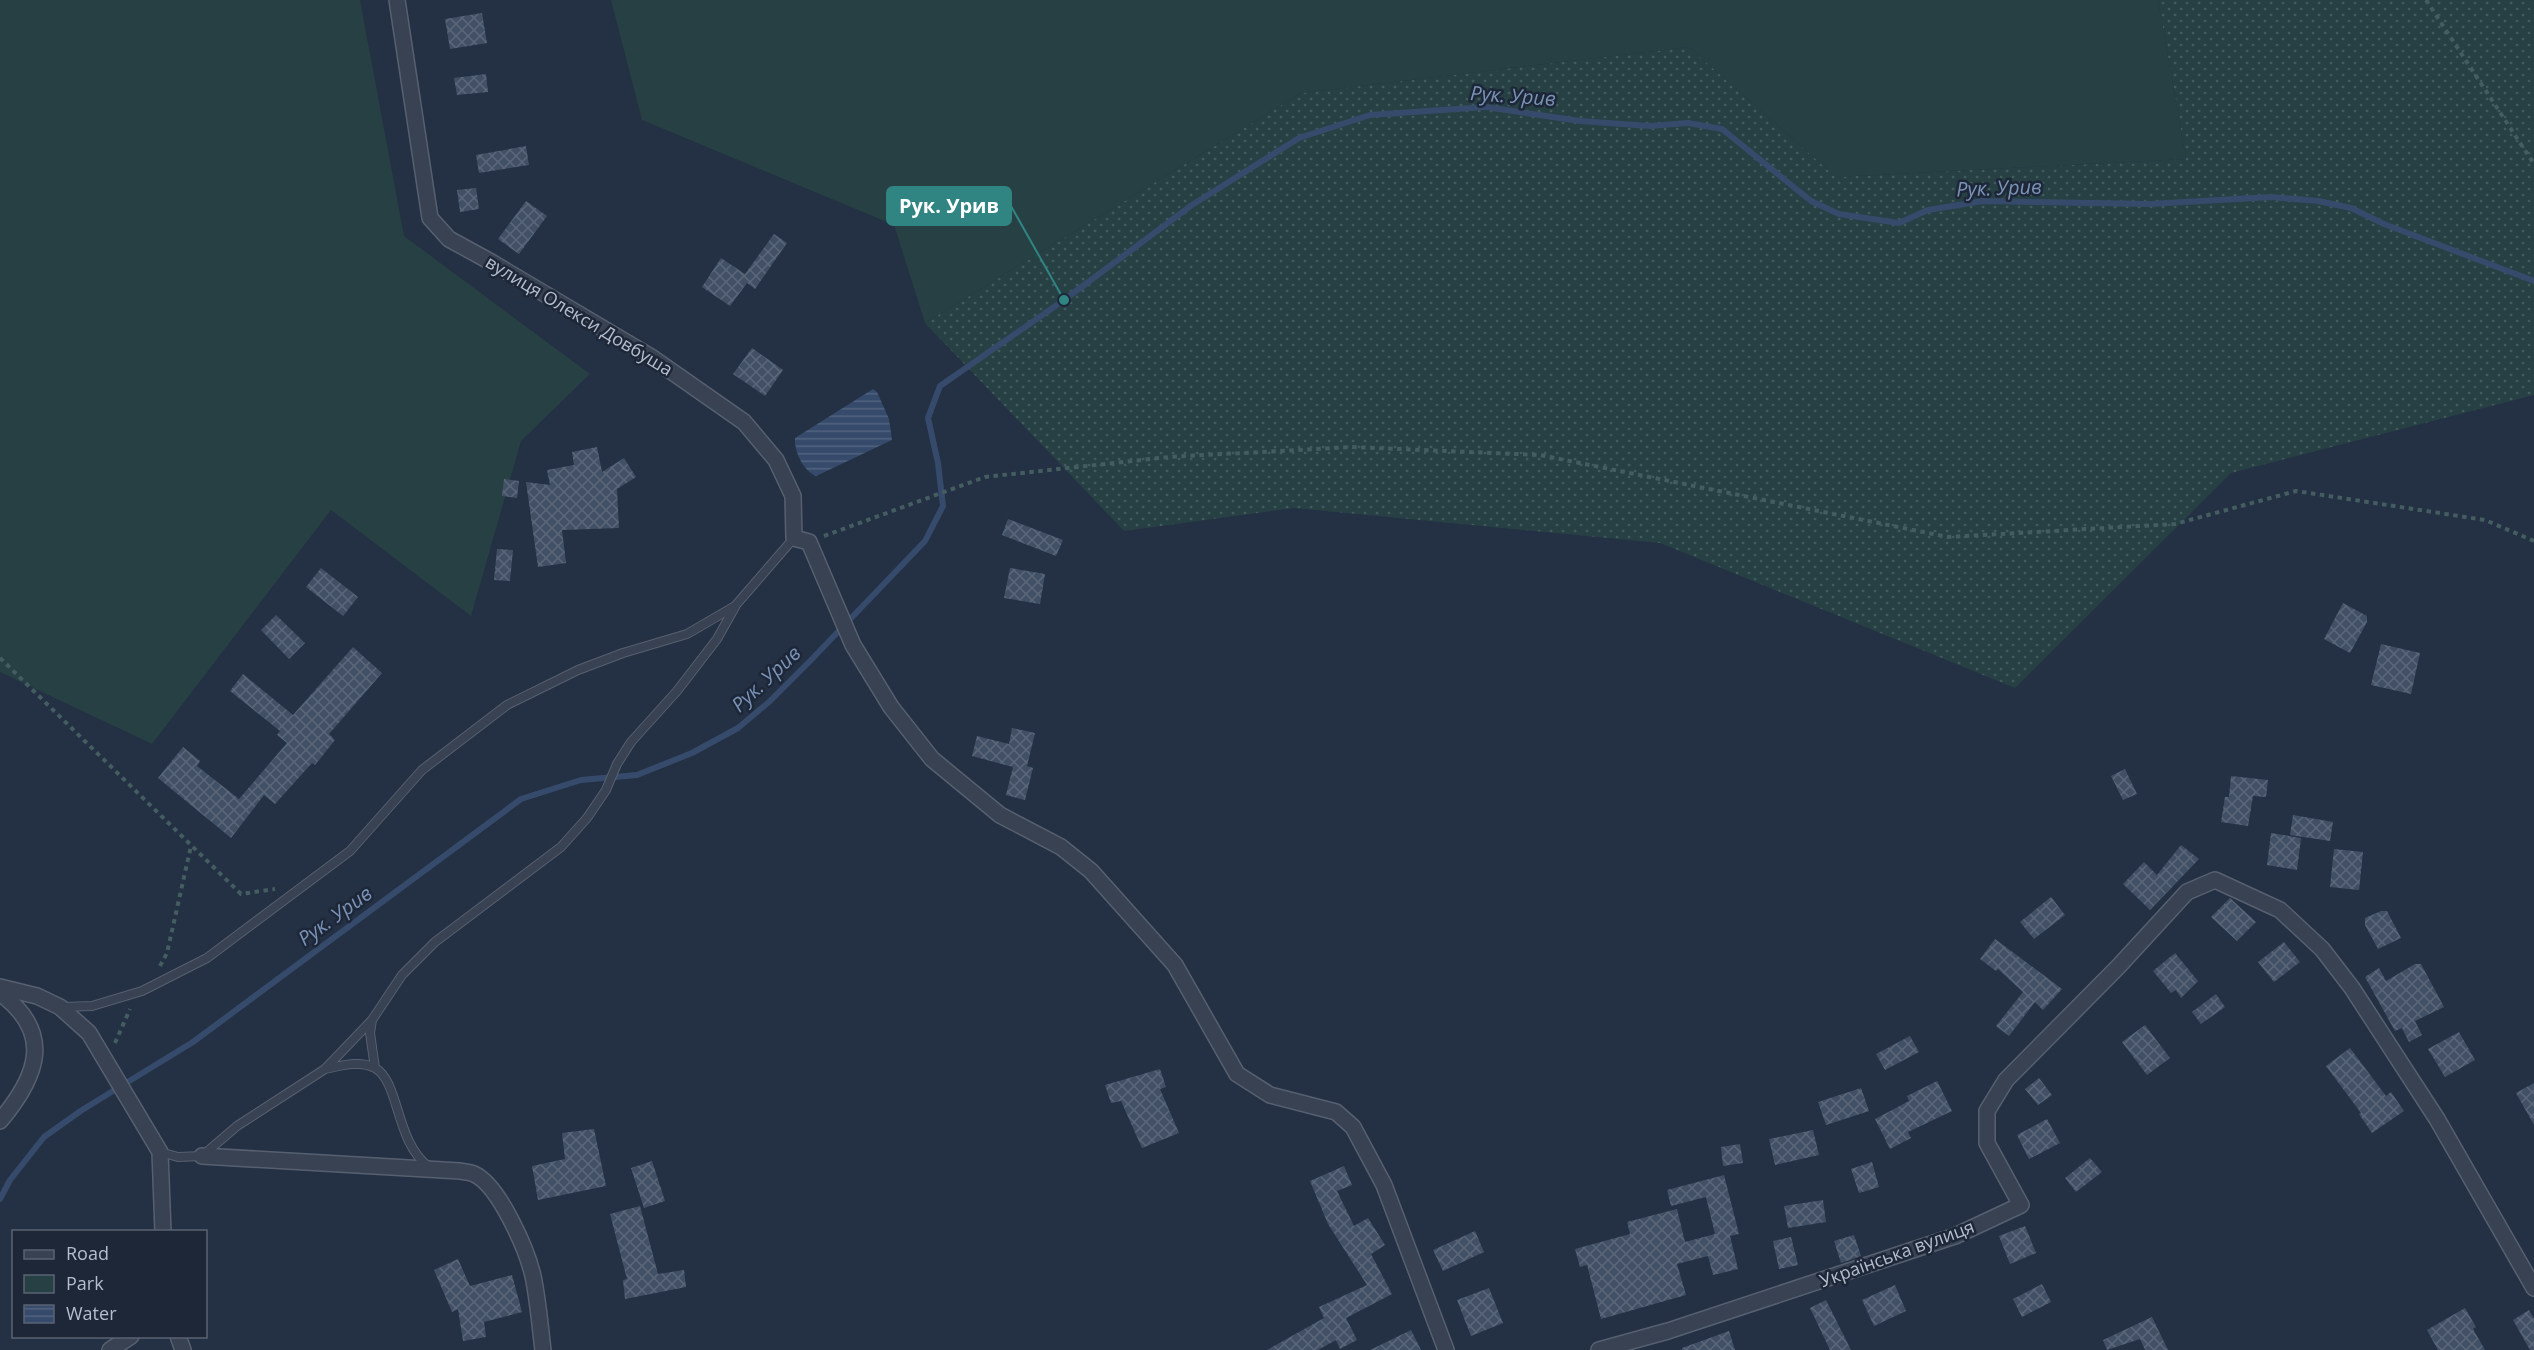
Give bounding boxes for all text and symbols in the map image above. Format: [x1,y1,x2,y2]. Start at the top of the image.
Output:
water label: Рук. Урив [1469,79,1557,112]
water label: Рук. Урив [1956,173,2042,202]
callout: Рук. Урив [887,187,1011,225]
text: Рук. Урив [899,192,999,219]
street label: вулиця Олекси Довбуша [481,250,678,381]
water label: Рук. Урив [725,639,806,718]
water label: Рук. Урив [292,879,377,952]
street label: Українська вулиця [1816,1214,1977,1292]
legend [12,1230,207,1338]
text: Road [66,1241,109,1265]
text: Park [66,1271,104,1295]
text: Water [66,1301,117,1325]

